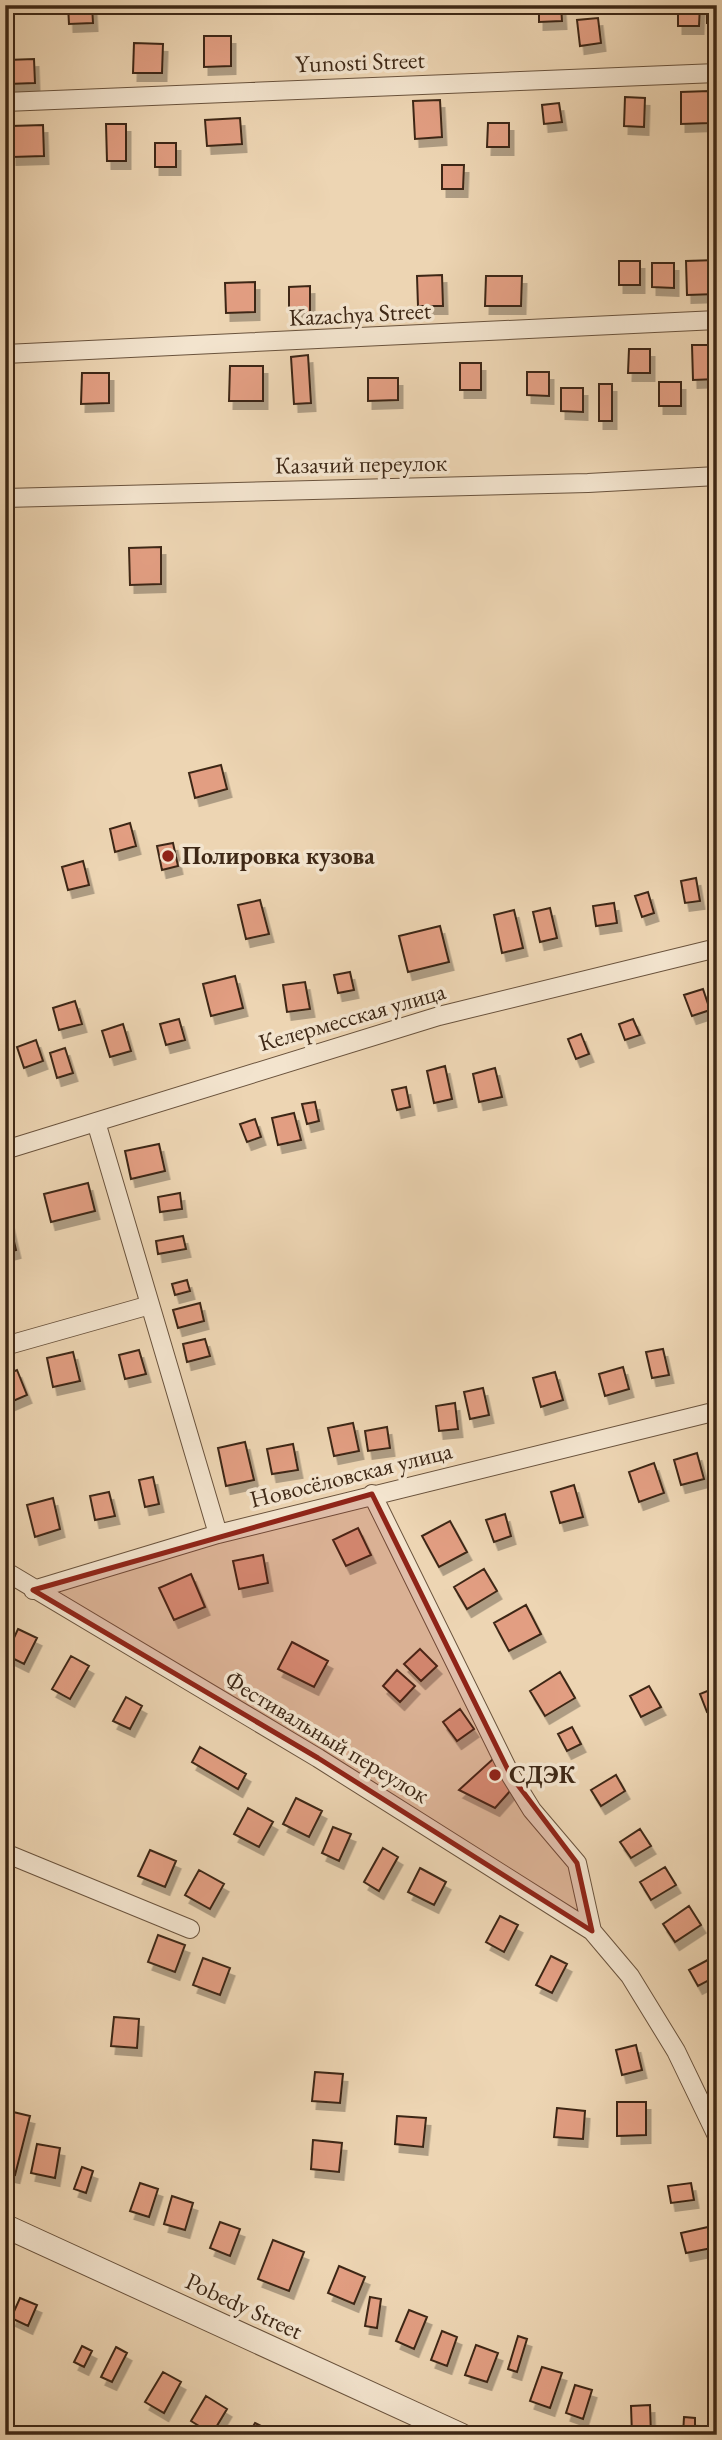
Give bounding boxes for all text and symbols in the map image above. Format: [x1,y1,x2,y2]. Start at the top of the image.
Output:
street label: Yunosti Street [295,44,426,79]
street label: Kazachya Street [288,294,432,333]
street label: Казачий переулок [275,446,448,481]
place label: Полировка кузова [182,840,375,872]
marker: Полировка кузова [160,848,176,864]
street label: Келермесская улица [255,975,449,1058]
street label: Новосёловская улица [247,1434,456,1515]
street label: Фестивальный переулок [219,1663,436,1810]
place label: СДЭК [509,1759,577,1790]
marker: СДЭК [487,1767,503,1783]
street label: Pobedy Street [181,2265,308,2346]

